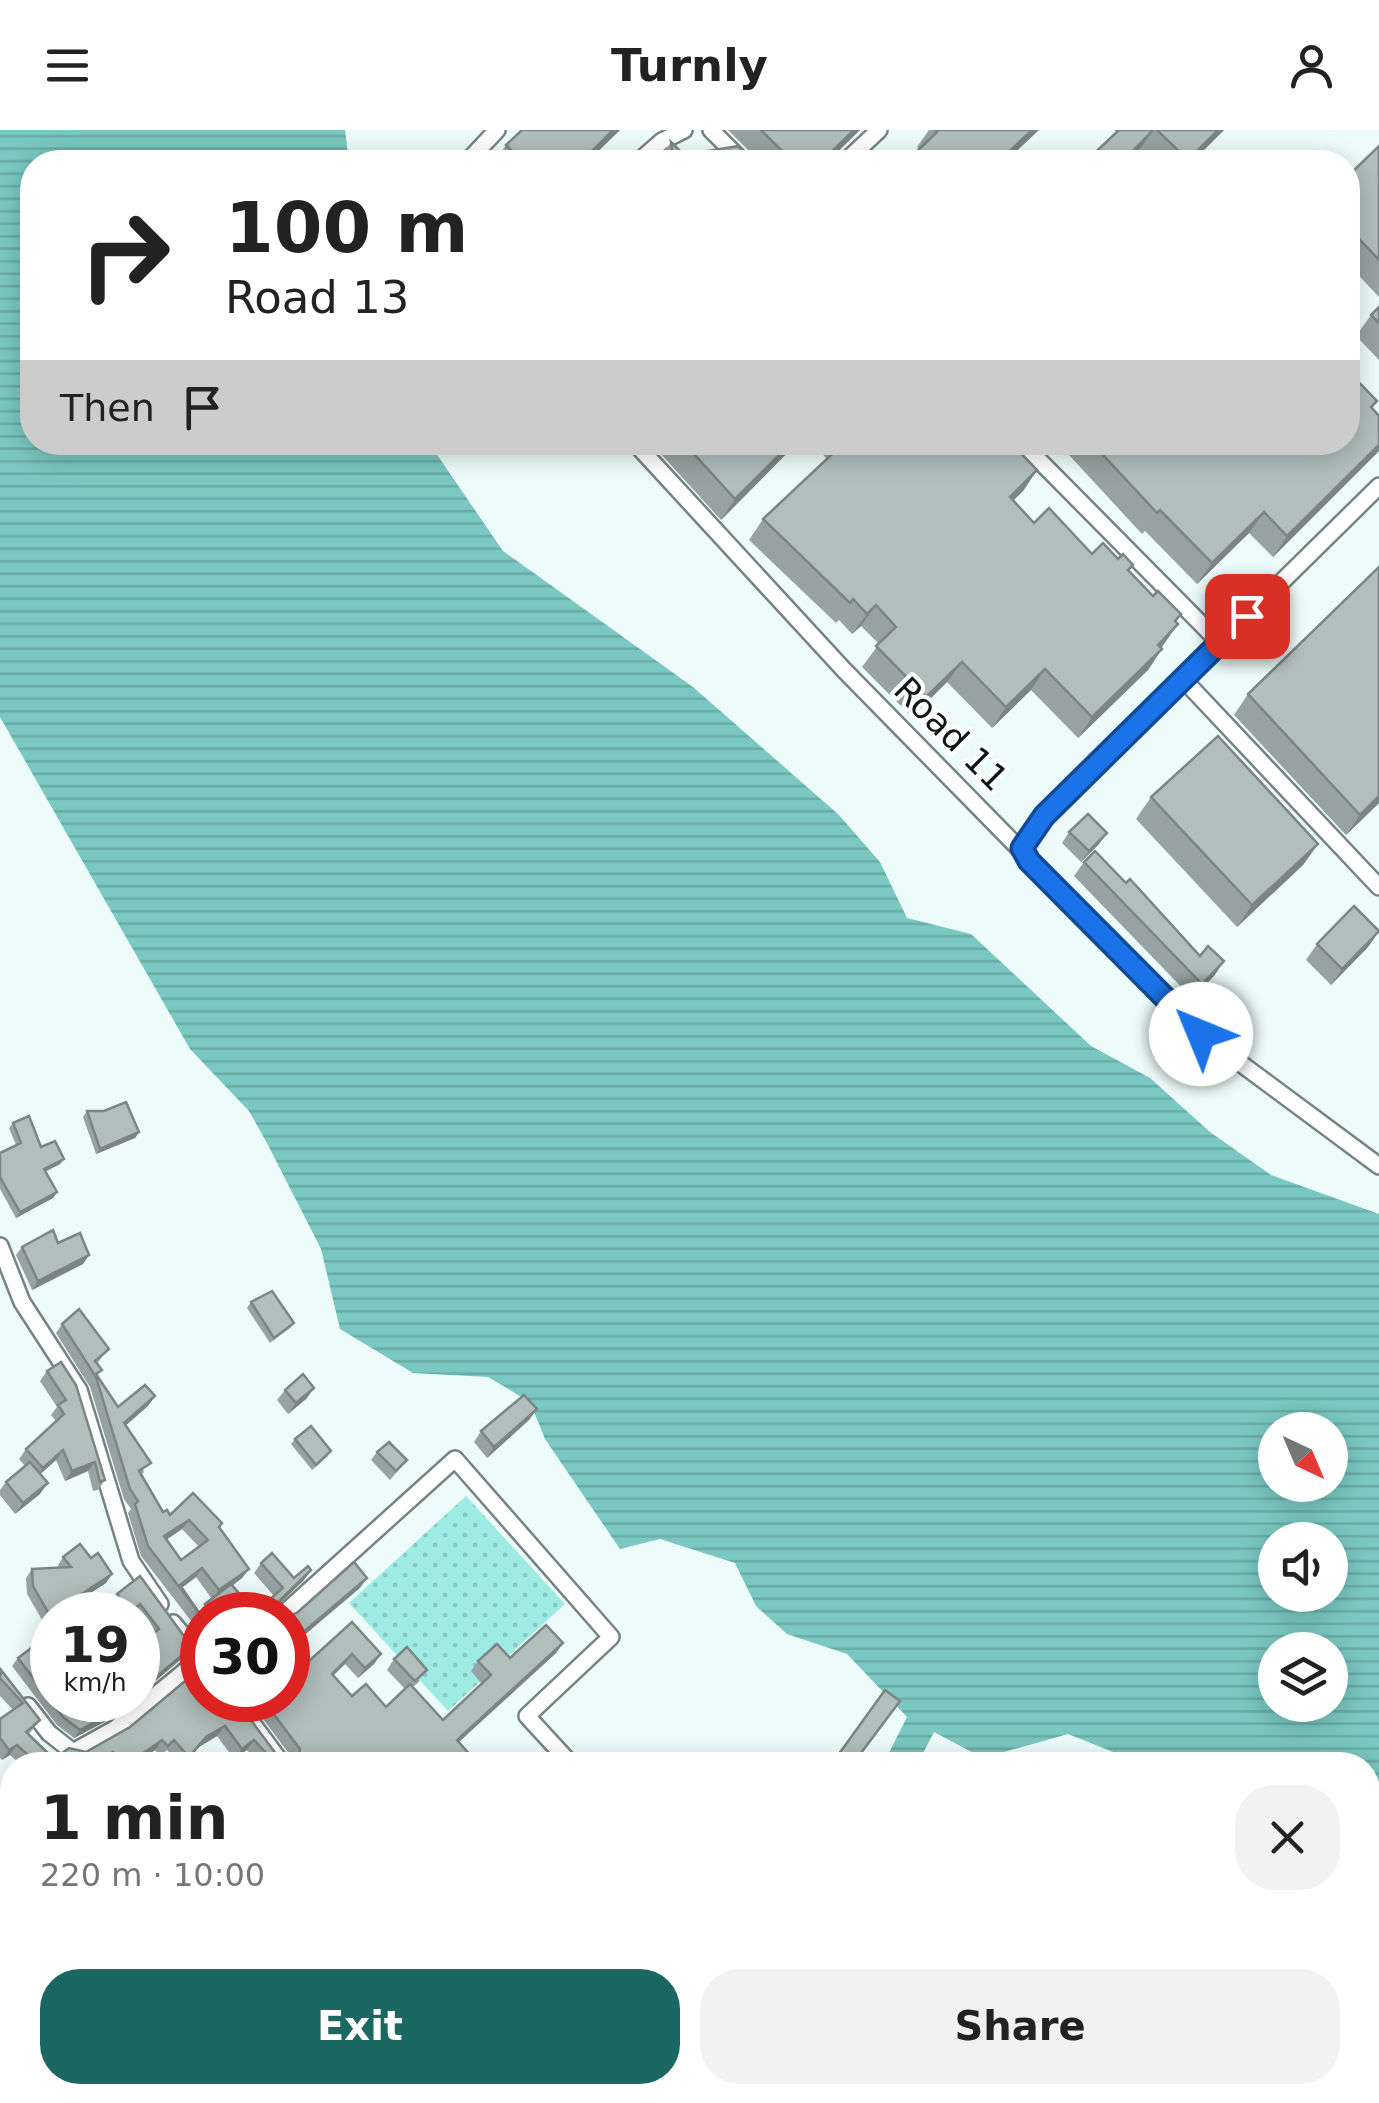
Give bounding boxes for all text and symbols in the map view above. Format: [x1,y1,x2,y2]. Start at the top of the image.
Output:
icon: menu [40,38,95,93]
icon: person [1284,38,1339,93]
text: Turnly [611,39,768,92]
text: 100 m [225,187,468,269]
icon: right [60,190,190,320]
text: Road 13 [225,271,409,324]
icon: arrive [175,380,230,435]
text: Then [60,386,155,430]
pin [1205,574,1290,659]
icon: arrive [1220,589,1275,644]
street label: Road 11 [886,669,1016,799]
position arrow [1149,982,1253,1086]
north arrow [1258,1412,1348,1502]
map controls [1258,1412,1348,1722]
button: sound [1258,1522,1348,1612]
speed limit sign: 30 [180,1592,310,1722]
text: 19 [60,1616,130,1674]
button: layers [1258,1632,1348,1722]
text: km/h [63,1668,127,1697]
text: 1 min [40,1783,228,1853]
button: close [1235,1785,1340,1890]
text: 220 m · 10:00 [40,1856,265,1894]
button: Exit [40,1969,680,2084]
button: Share [700,1969,1340,2084]

